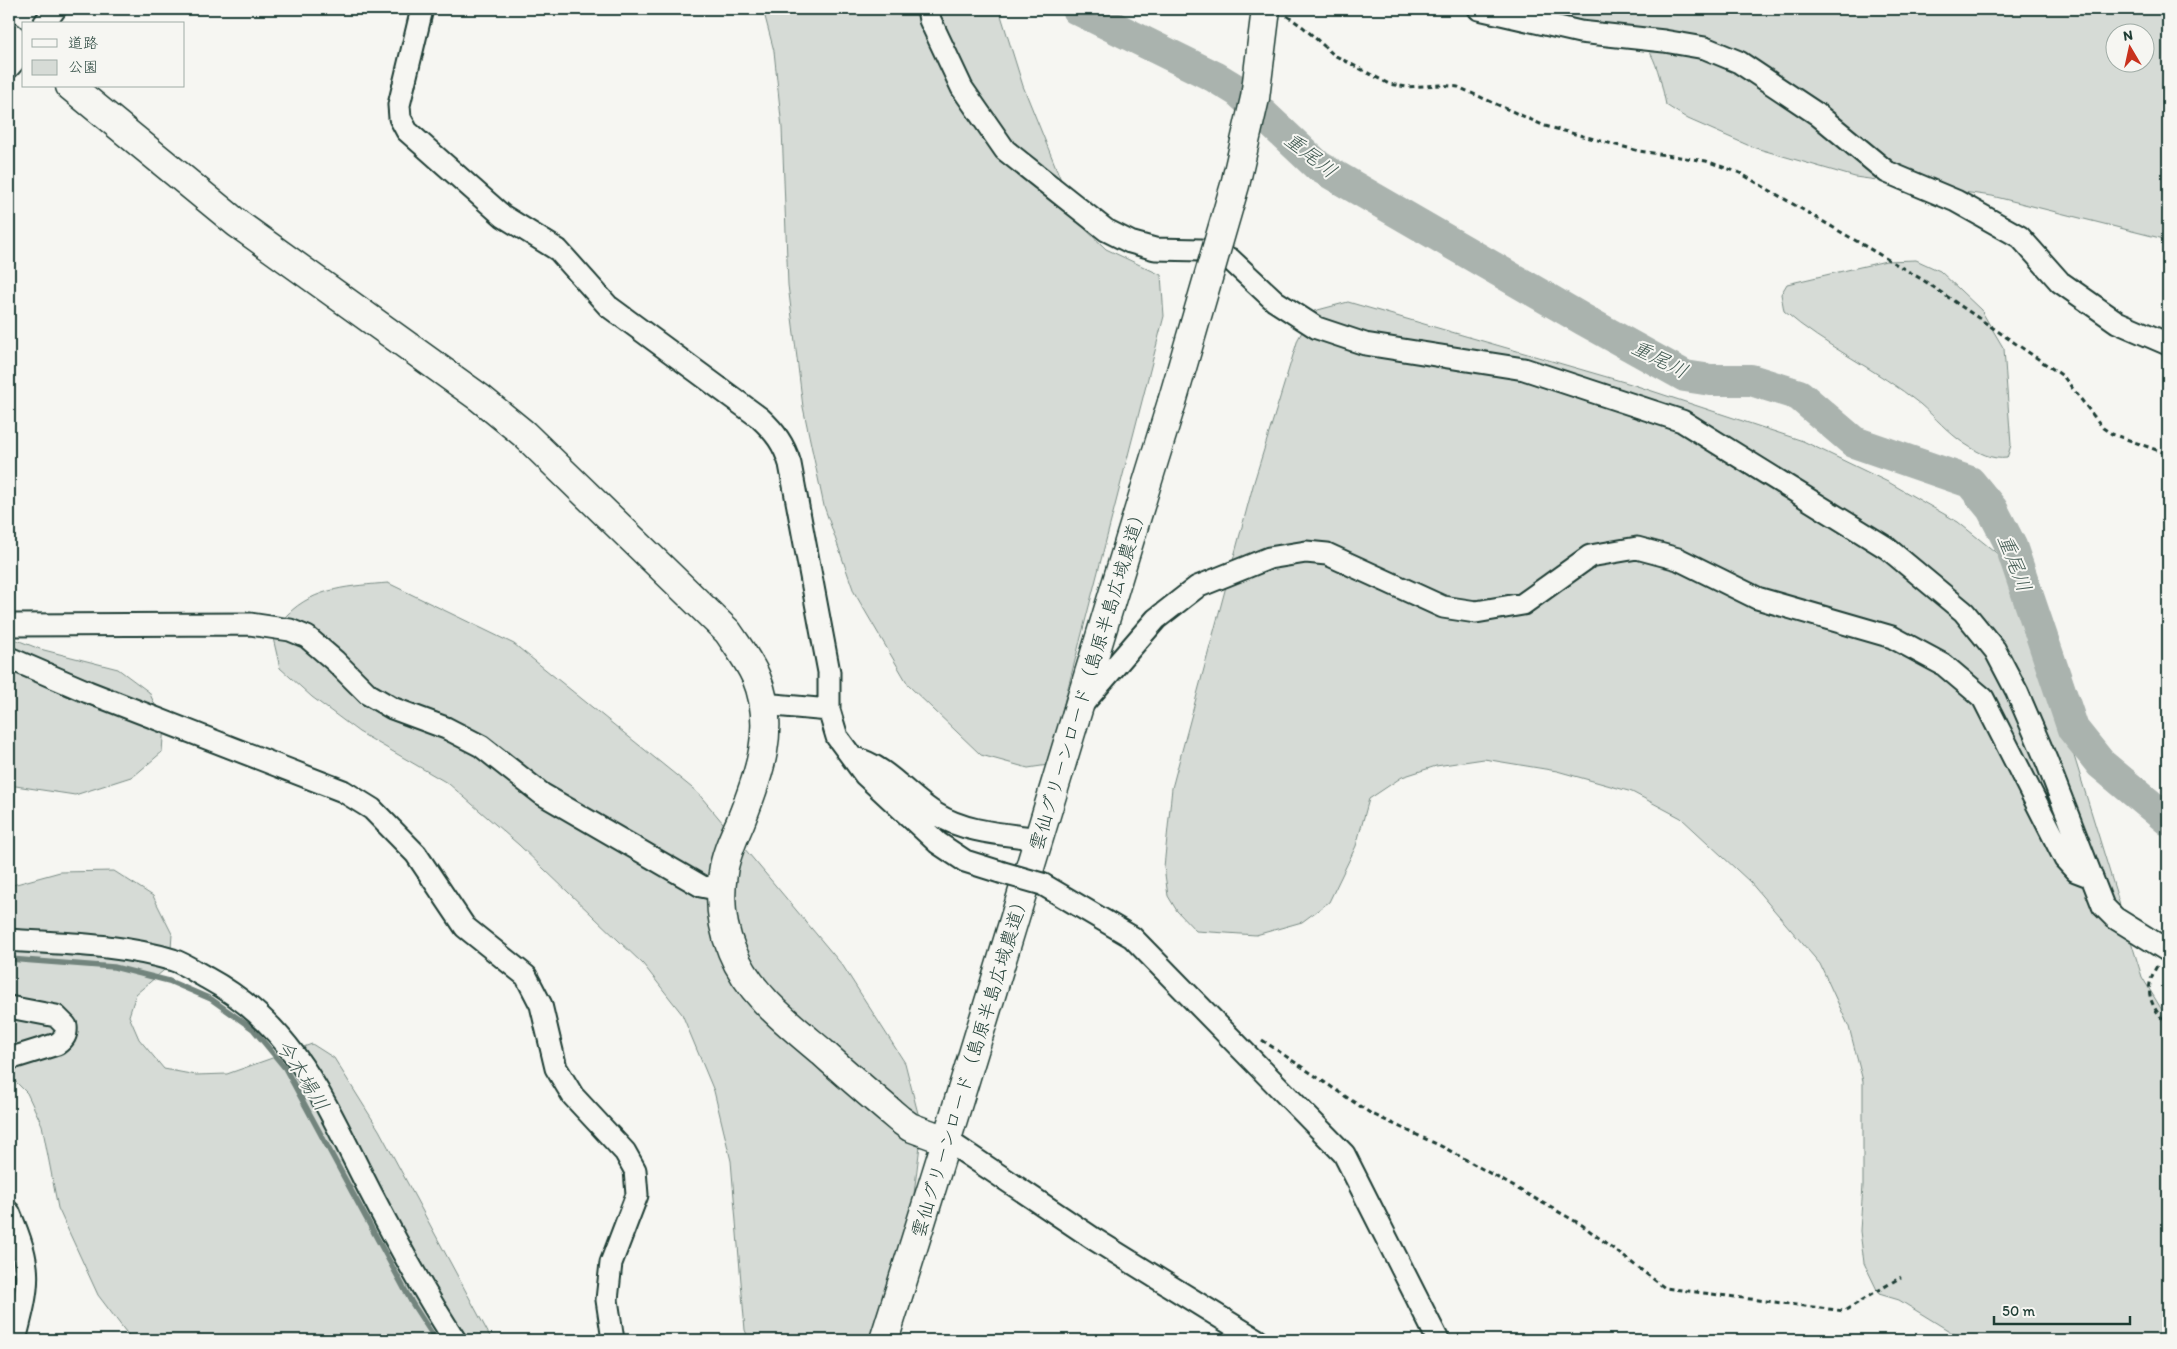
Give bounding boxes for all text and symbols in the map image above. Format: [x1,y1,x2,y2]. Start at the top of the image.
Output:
legend [22,22,185,88]
north arrow [2104,22,2154,72]
text: N [2122,27,2134,45]
text: 道路 [68,34,98,52]
text: 公園 [68,58,98,76]
water label: 重尾川 [1280,127,1342,183]
water label: 重尾川 [1628,335,1692,383]
street label: 雲仙グリーンロード（島原半島広域農道） [1024,503,1152,853]
water label: 重尾川 [1993,531,2037,595]
street label: 雲仙グリーンロード（島原半島広域農道） [906,890,1034,1240]
water label: 今木場川 [272,1035,334,1115]
scale bar [1994,1294,2131,1326]
text: 50 m [2002,1302,2035,1320]

